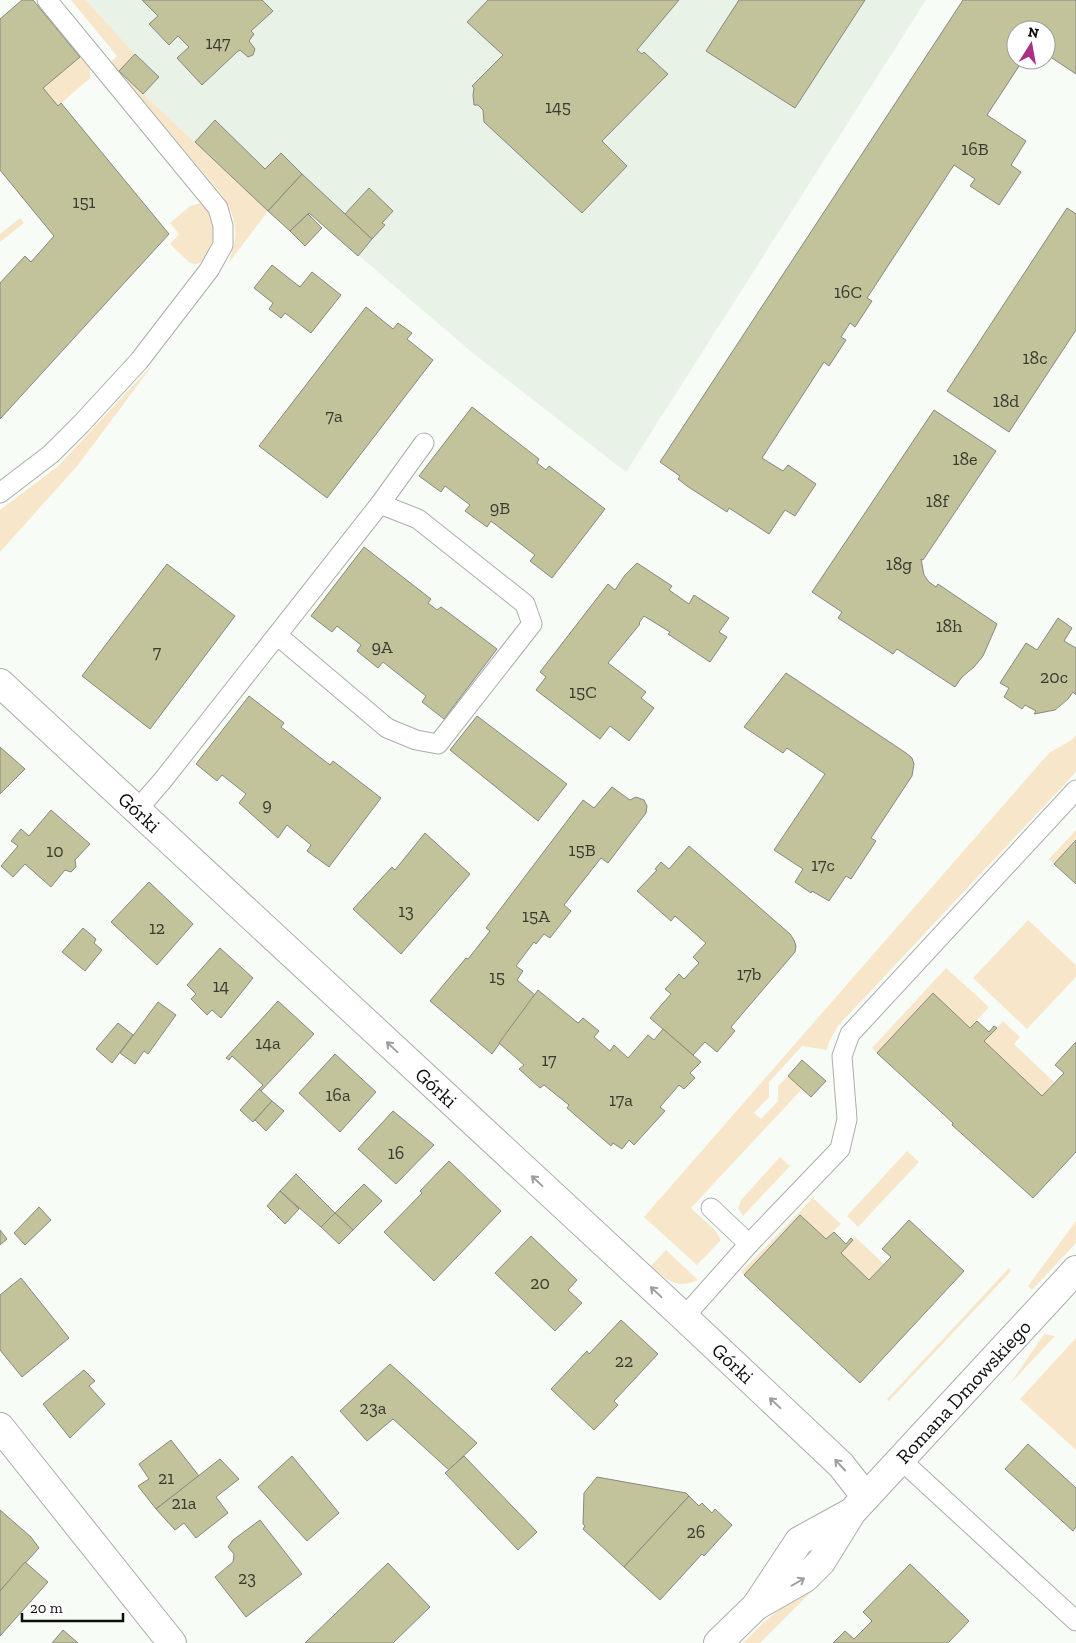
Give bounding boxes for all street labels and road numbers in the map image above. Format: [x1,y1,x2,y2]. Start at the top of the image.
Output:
street label: Górki [113,787,166,838]
street label: Górki [410,1062,463,1113]
street label: Romana Dmowskiego [891,1315,1036,1468]
street label: Górki [707,1338,759,1389]

